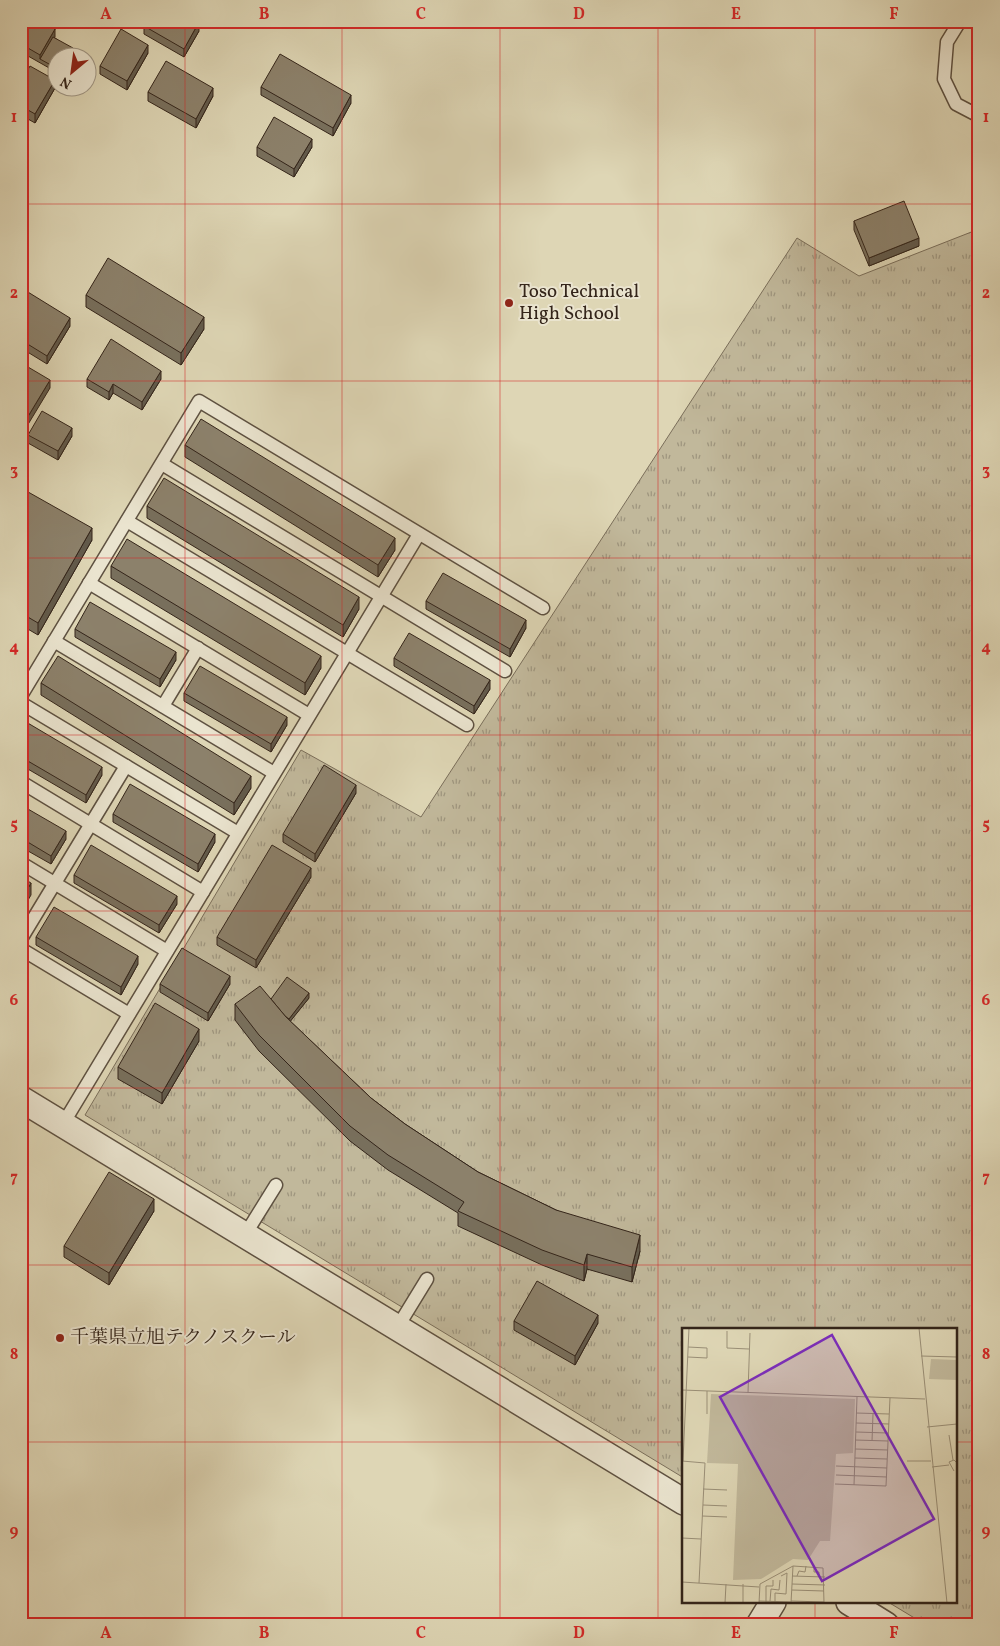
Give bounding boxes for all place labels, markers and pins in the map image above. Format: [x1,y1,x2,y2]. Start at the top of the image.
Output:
place label: Toso Technical High School [519,279,640,327]
marker: Toso Technical High School [503,297,515,309]
place label: 千葉県立旭テクノスクール [70,1325,296,1351]
marker: 千葉県立旭テクノスクール [54,1332,66,1344]

